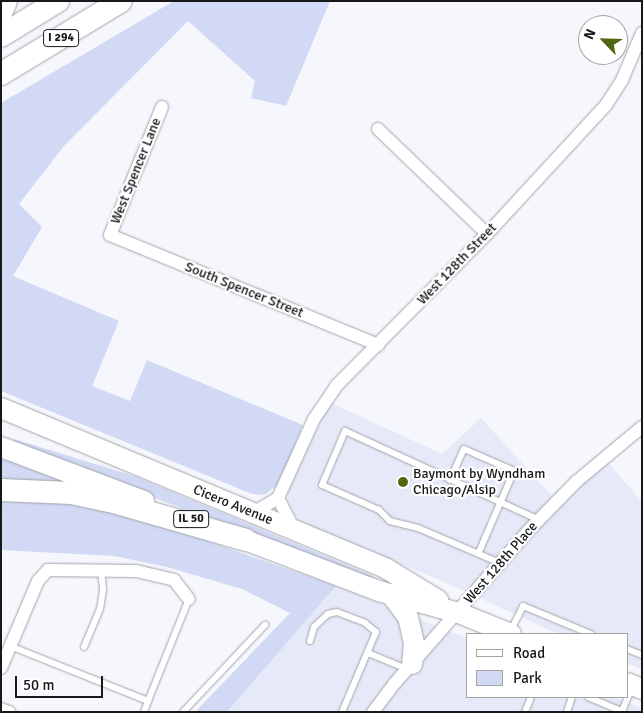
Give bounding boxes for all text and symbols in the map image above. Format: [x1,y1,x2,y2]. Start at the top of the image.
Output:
north arrow [578,15,628,65]
text: N [580,26,600,42]
road number: I 294 [42,28,80,48]
street label: West Spencer Lane [107,115,165,227]
street label: West 128th Street [414,220,500,308]
street label: South Spencer Street [182,259,306,321]
place label: Baymont by Wyndham Chicago/Alsip [413,466,545,498]
marker: Baymont by Wyndham Chicago/Alsip [397,476,409,488]
street label: Cicero Avenue [191,481,275,529]
road number: IL 50 [172,509,210,528]
street label: West 128th Place [461,518,541,608]
legend [466,633,628,698]
text: Road [513,644,545,662]
scale bar [18,666,105,698]
text: Park [513,669,542,687]
text: 50 m [23,676,54,694]

